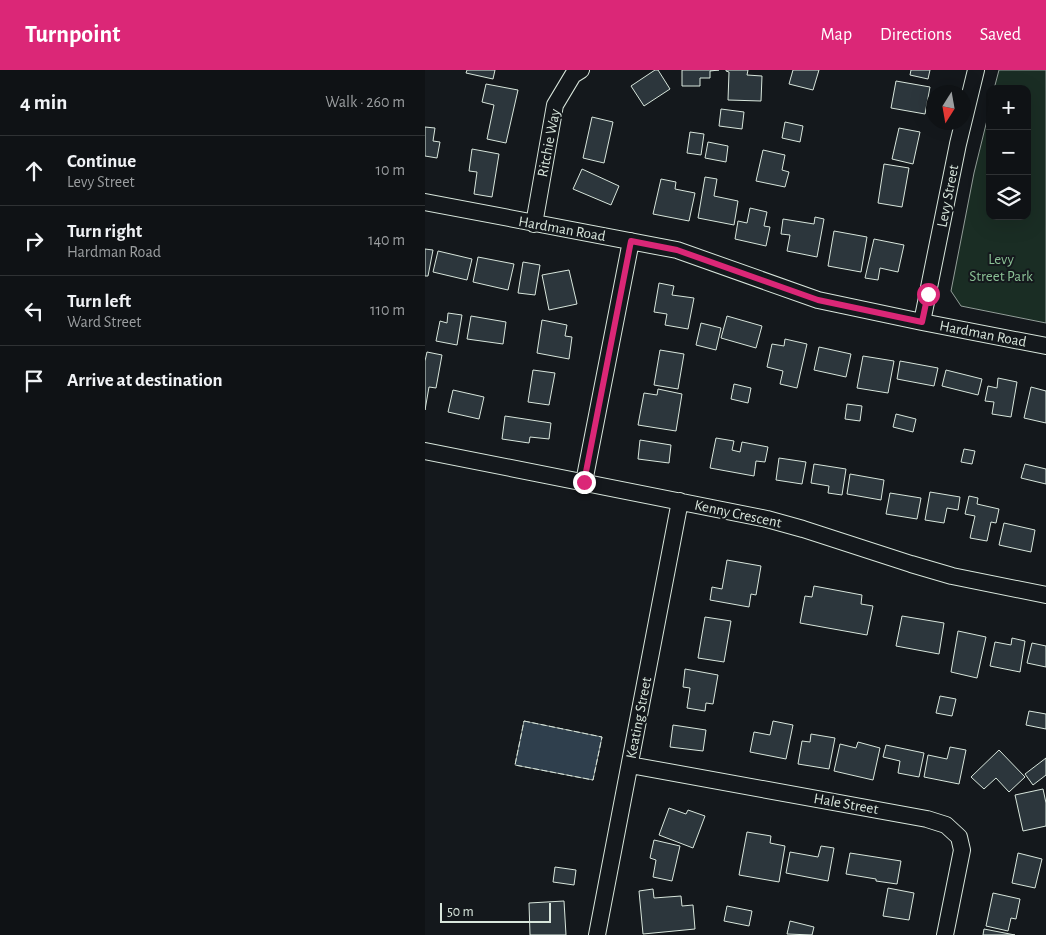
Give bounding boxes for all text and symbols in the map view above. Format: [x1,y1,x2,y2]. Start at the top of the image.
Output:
text: Turnpoint [25,23,120,47]
text: Map [821,26,852,44]
text: Directions [880,26,952,44]
text: Saved [980,26,1021,44]
north arrow [926,85,971,130]
map controls [986,85,1031,220]
button: + [986,85,1031,130]
text: 4 min [20,92,67,113]
text: Walk · 260 m [325,94,405,110]
street label: Ritchie Way [535,107,563,178]
button: − [986,130,1031,175]
text: Continue [67,152,136,171]
icon: ahead [20,157,48,185]
text: 10 m [376,162,405,178]
street label: Levy Street [935,163,961,229]
text: Levy Street [67,174,135,190]
button: layers [986,175,1031,220]
street label: Hardman Road [517,214,607,244]
text: Turn right [67,222,142,241]
icon: right [20,227,48,255]
text: 140 m [368,232,405,248]
text: Hardman Road [67,244,161,260]
park label: Levy Street Park [969,252,1033,284]
route start [917,283,940,306]
text: Turn left [67,292,131,311]
icon: left [20,297,48,325]
text: 110 m [370,302,405,318]
text: Ward Street [67,314,141,330]
street label: Hardman Road [938,318,1028,350]
icon: arrive [20,367,48,395]
text: Arrive at destination [67,371,223,390]
route end [573,471,596,494]
street label: Kenny Crescent [693,497,783,531]
street label: Keating Street [624,676,654,760]
street label: Hale Street [813,791,880,817]
scale bar [440,900,551,923]
text: 50 m [447,905,474,919]

